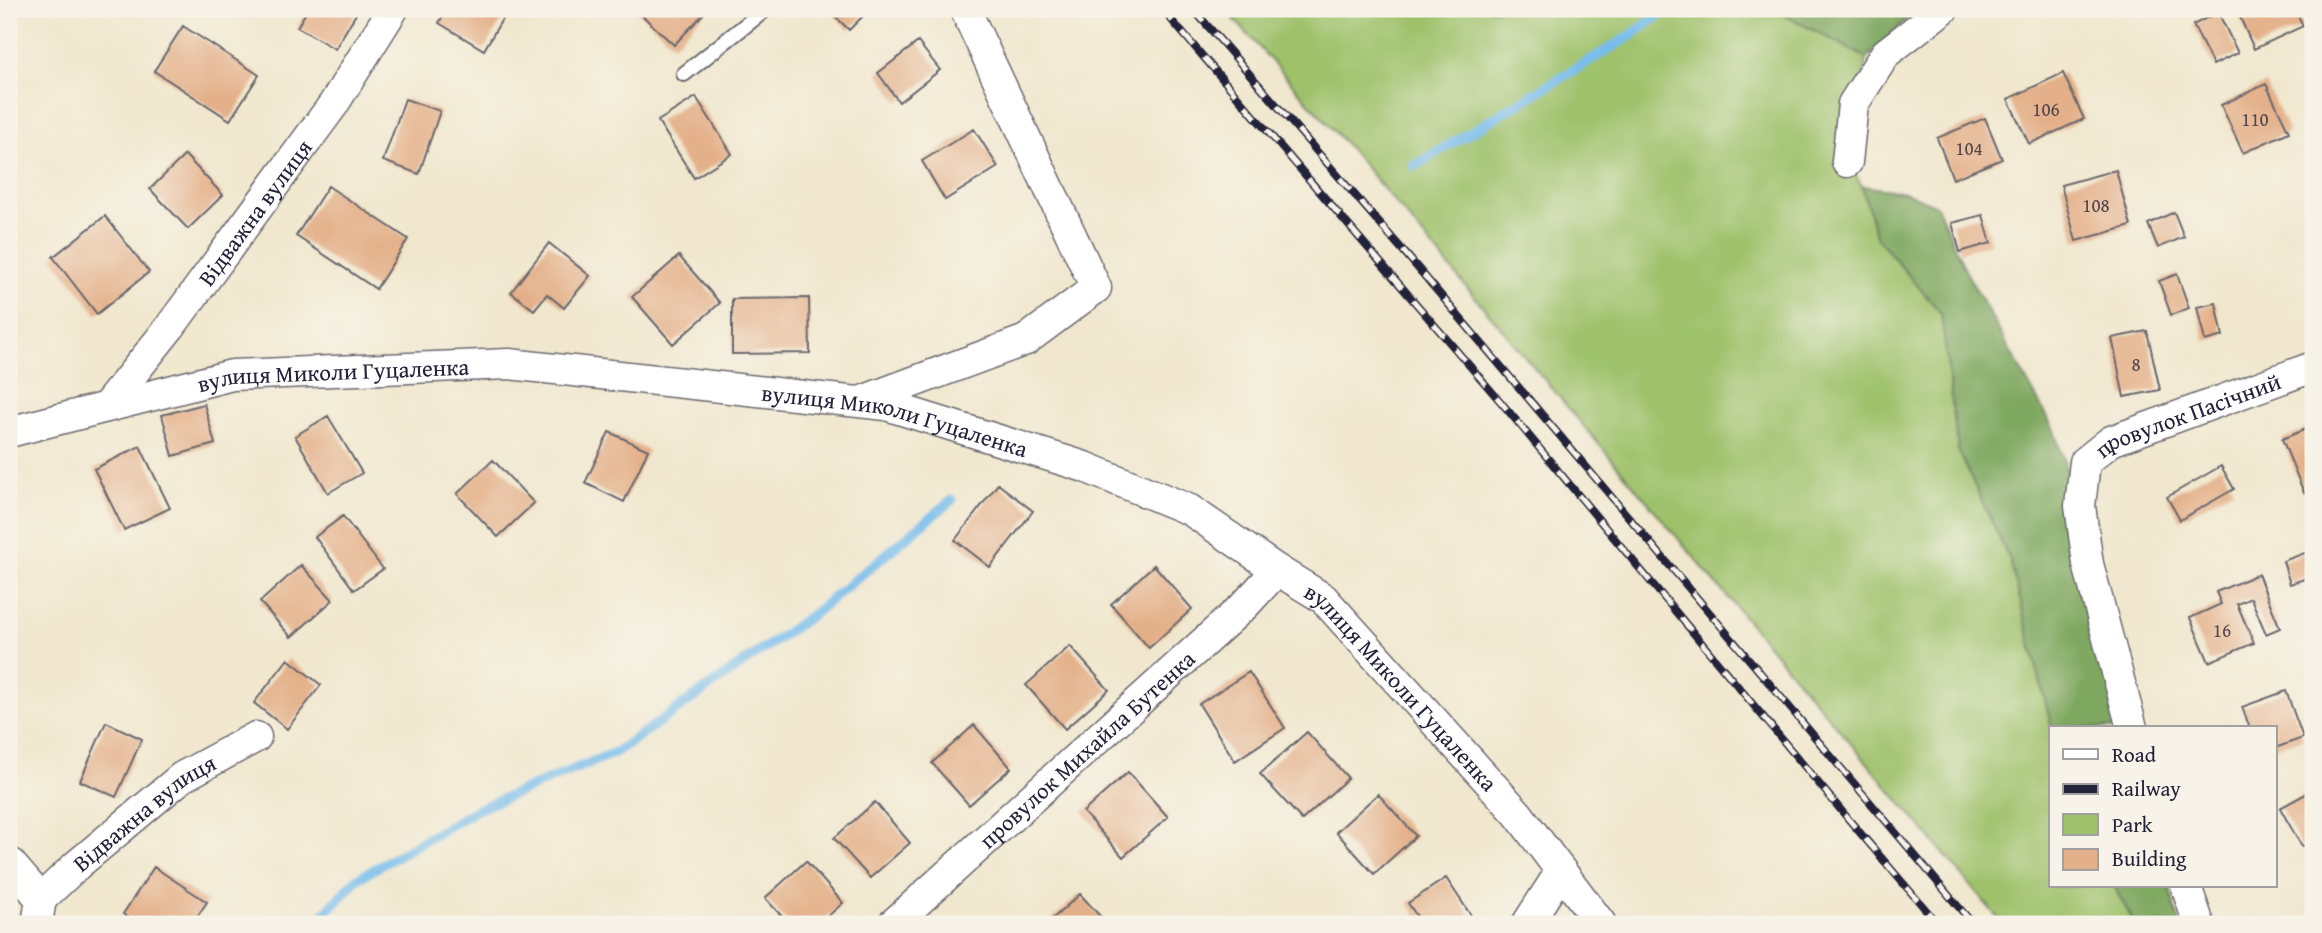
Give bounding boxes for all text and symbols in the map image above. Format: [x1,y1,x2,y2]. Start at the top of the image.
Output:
house number: 106 [2032,95,2060,123]
house number: 110 [2241,105,2269,133]
street label: Відважна вулиця [189,132,320,292]
house number: 104 [1955,134,1983,162]
house number: 108 [2082,191,2110,219]
street label: вулиця Миколи Гуцаленка [193,349,470,400]
house number: 8 [2131,350,2141,378]
street label: провулок Пасічний [2087,364,2286,465]
street label: вулиця Миколи Гуцаленка [760,375,1032,465]
street label: вулиця Миколи Гуцаленка [1299,574,1506,798]
house number: 16 [2213,616,2231,644]
street label: провулок Михайла Бутенка [971,642,1202,855]
legend [2049,726,2276,888]
text: Road [2112,739,2157,770]
street label: Відважна вулиця [65,745,222,879]
text: Railway [2112,773,2181,804]
text: Park [2112,809,2153,840]
text: Building [2112,843,2187,874]

